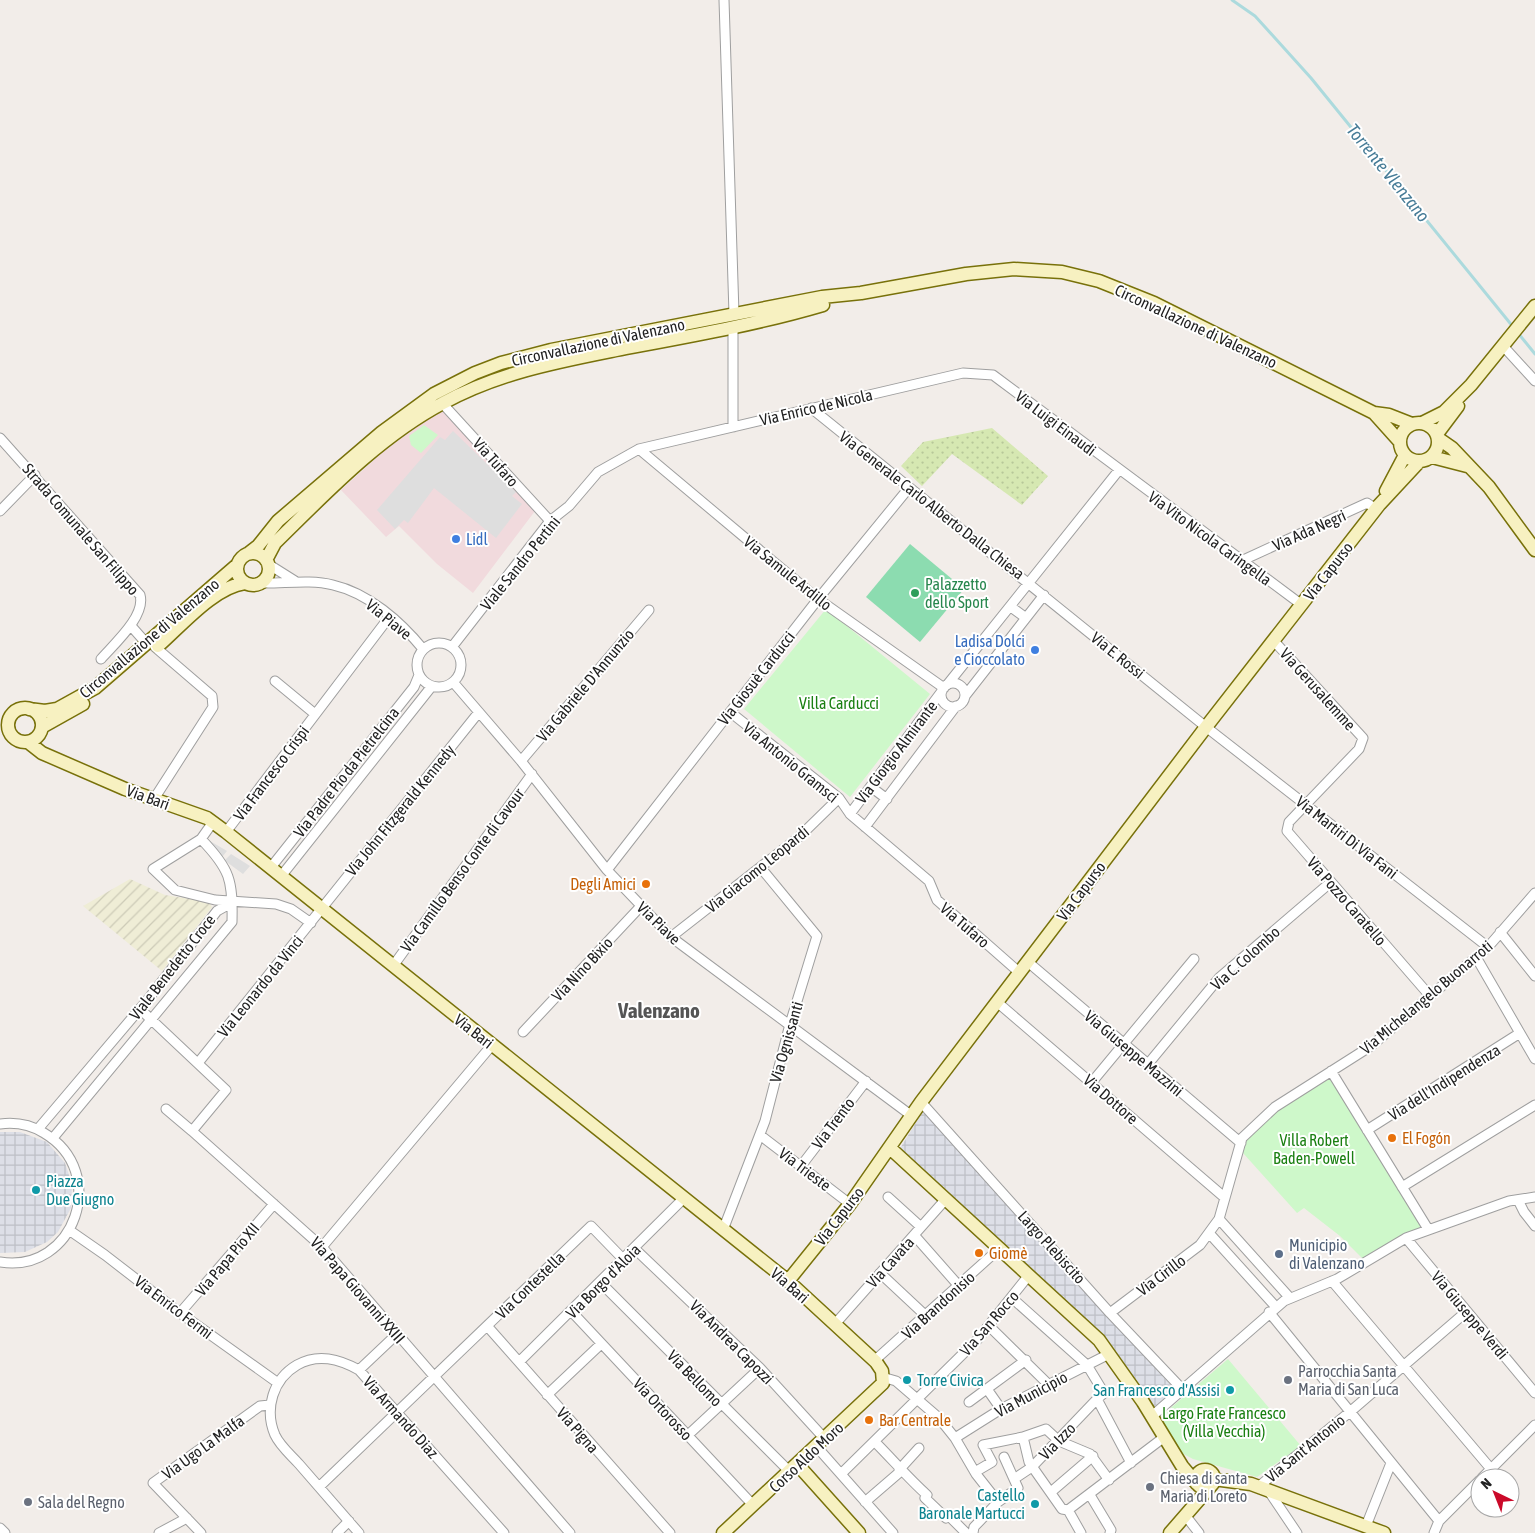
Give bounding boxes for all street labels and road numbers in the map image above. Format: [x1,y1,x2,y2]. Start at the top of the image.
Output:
street label: Circonvallazione di Valenzano [1112,281,1280,371]
street label: Circonvallazione di Valenzano [510,315,686,369]
street label: Via Enrico de Nicola [758,385,874,429]
street label: Via Luigi Einaudi [1012,387,1100,460]
street label: Via Generale Carlo Alberto Dalla Chiesa [836,427,1028,583]
street label: Via Tufaro [470,434,522,490]
street label: Strada Comunale San Filippo [18,460,143,599]
street label: Via Vito Nicola Caringella [1144,487,1275,590]
street label: Via Ada Negri [1270,506,1349,555]
street label: Viale Sandro Pertini [477,512,563,614]
street label: Via Samule Ardillo [740,532,836,614]
street label: Via Capurso [1300,538,1357,604]
street label: Circonvallazione di Valenzano [76,574,222,702]
street label: Via Piave [363,595,415,643]
street label: Via Gabriele D'Annunzio [533,625,637,745]
street label: Via Giosuè Carducci [714,628,798,728]
street label: Via E. Rossi [1088,628,1148,682]
street label: Via Gerusalemme [1276,644,1360,734]
street label: Via Giorgio Almirante [852,697,941,808]
street label: Via Padre Pio da Pietrelcina [290,703,402,841]
street label: Via Antonio Gramsci [740,718,842,806]
street label: Via Francesco Crispi [230,722,313,824]
street label: Via John Fitzgerald Kennedy [342,741,459,880]
street label: Via Bari [124,781,172,813]
street label: Via Camillo Benso Conte di Cavour [397,784,528,955]
street label: Via Martiri Di Via Fani [1293,792,1401,882]
street label: Via Giacomo Leopardi [702,822,813,917]
street label: Via Pozzo Caratello [1304,853,1390,949]
street label: Via Capurso [1053,858,1110,925]
street label: Via Piave [634,898,684,948]
street label: Via Tufaro [937,899,993,951]
street label: Viale Benedetto Croce [125,911,219,1023]
street label: Via C. Colombo [1207,922,1283,994]
street label: Via Leonardo da Vinci [214,932,306,1040]
street label: Via Nino Bixio [548,933,616,1005]
street label: Via Michelangelo Buonarroti [1356,936,1496,1058]
street label: Via Ognissanti [766,999,807,1085]
street label: Via Giuseppe Mazzini [1080,1006,1187,1100]
street label: Via Bari [451,1010,497,1052]
street label: Via dell'Indipendenza [1385,1040,1504,1125]
street label: Via Dottore [1080,1070,1142,1128]
street label: Via Trento [808,1094,858,1152]
street label: Via Trieste [776,1144,834,1194]
street label: Via Capurso [811,1183,868,1249]
street label: Largo Plebiscito [1014,1207,1089,1288]
street label: Via Papa Pio XII [191,1219,263,1300]
street label: Via Papa Giovanni XXIII [306,1233,409,1347]
street label: Via Cavata [863,1233,917,1291]
street label: Via Borgo d'Aloia [562,1240,645,1323]
street label: Via Contestella [492,1248,568,1322]
street label: Via Cirillo [1133,1251,1189,1299]
street label: Via Bari [767,1264,813,1306]
street label: Via Giuseppe Verdi [1427,1267,1512,1363]
street label: Via Brandonisio [898,1268,978,1342]
street label: Via Enrico Fermi [131,1272,217,1342]
street label: Via San Rocco [956,1287,1022,1359]
street label: Via Andrea Capozzi [686,1296,778,1388]
street label: Via Bellomo [664,1346,726,1410]
street label: Via Municipio [992,1367,1071,1421]
street label: Via Armando Diaz [360,1372,442,1462]
street label: Via Ortorosso [630,1374,696,1444]
street label: Via Pigna [553,1404,603,1457]
street label: Via Ugo La Malfa [158,1411,248,1484]
street label: Via Sant'Antonio [1262,1411,1348,1485]
street label: Corso Aldo Moro [765,1418,847,1496]
street label: Via Izzo [1035,1419,1079,1463]

